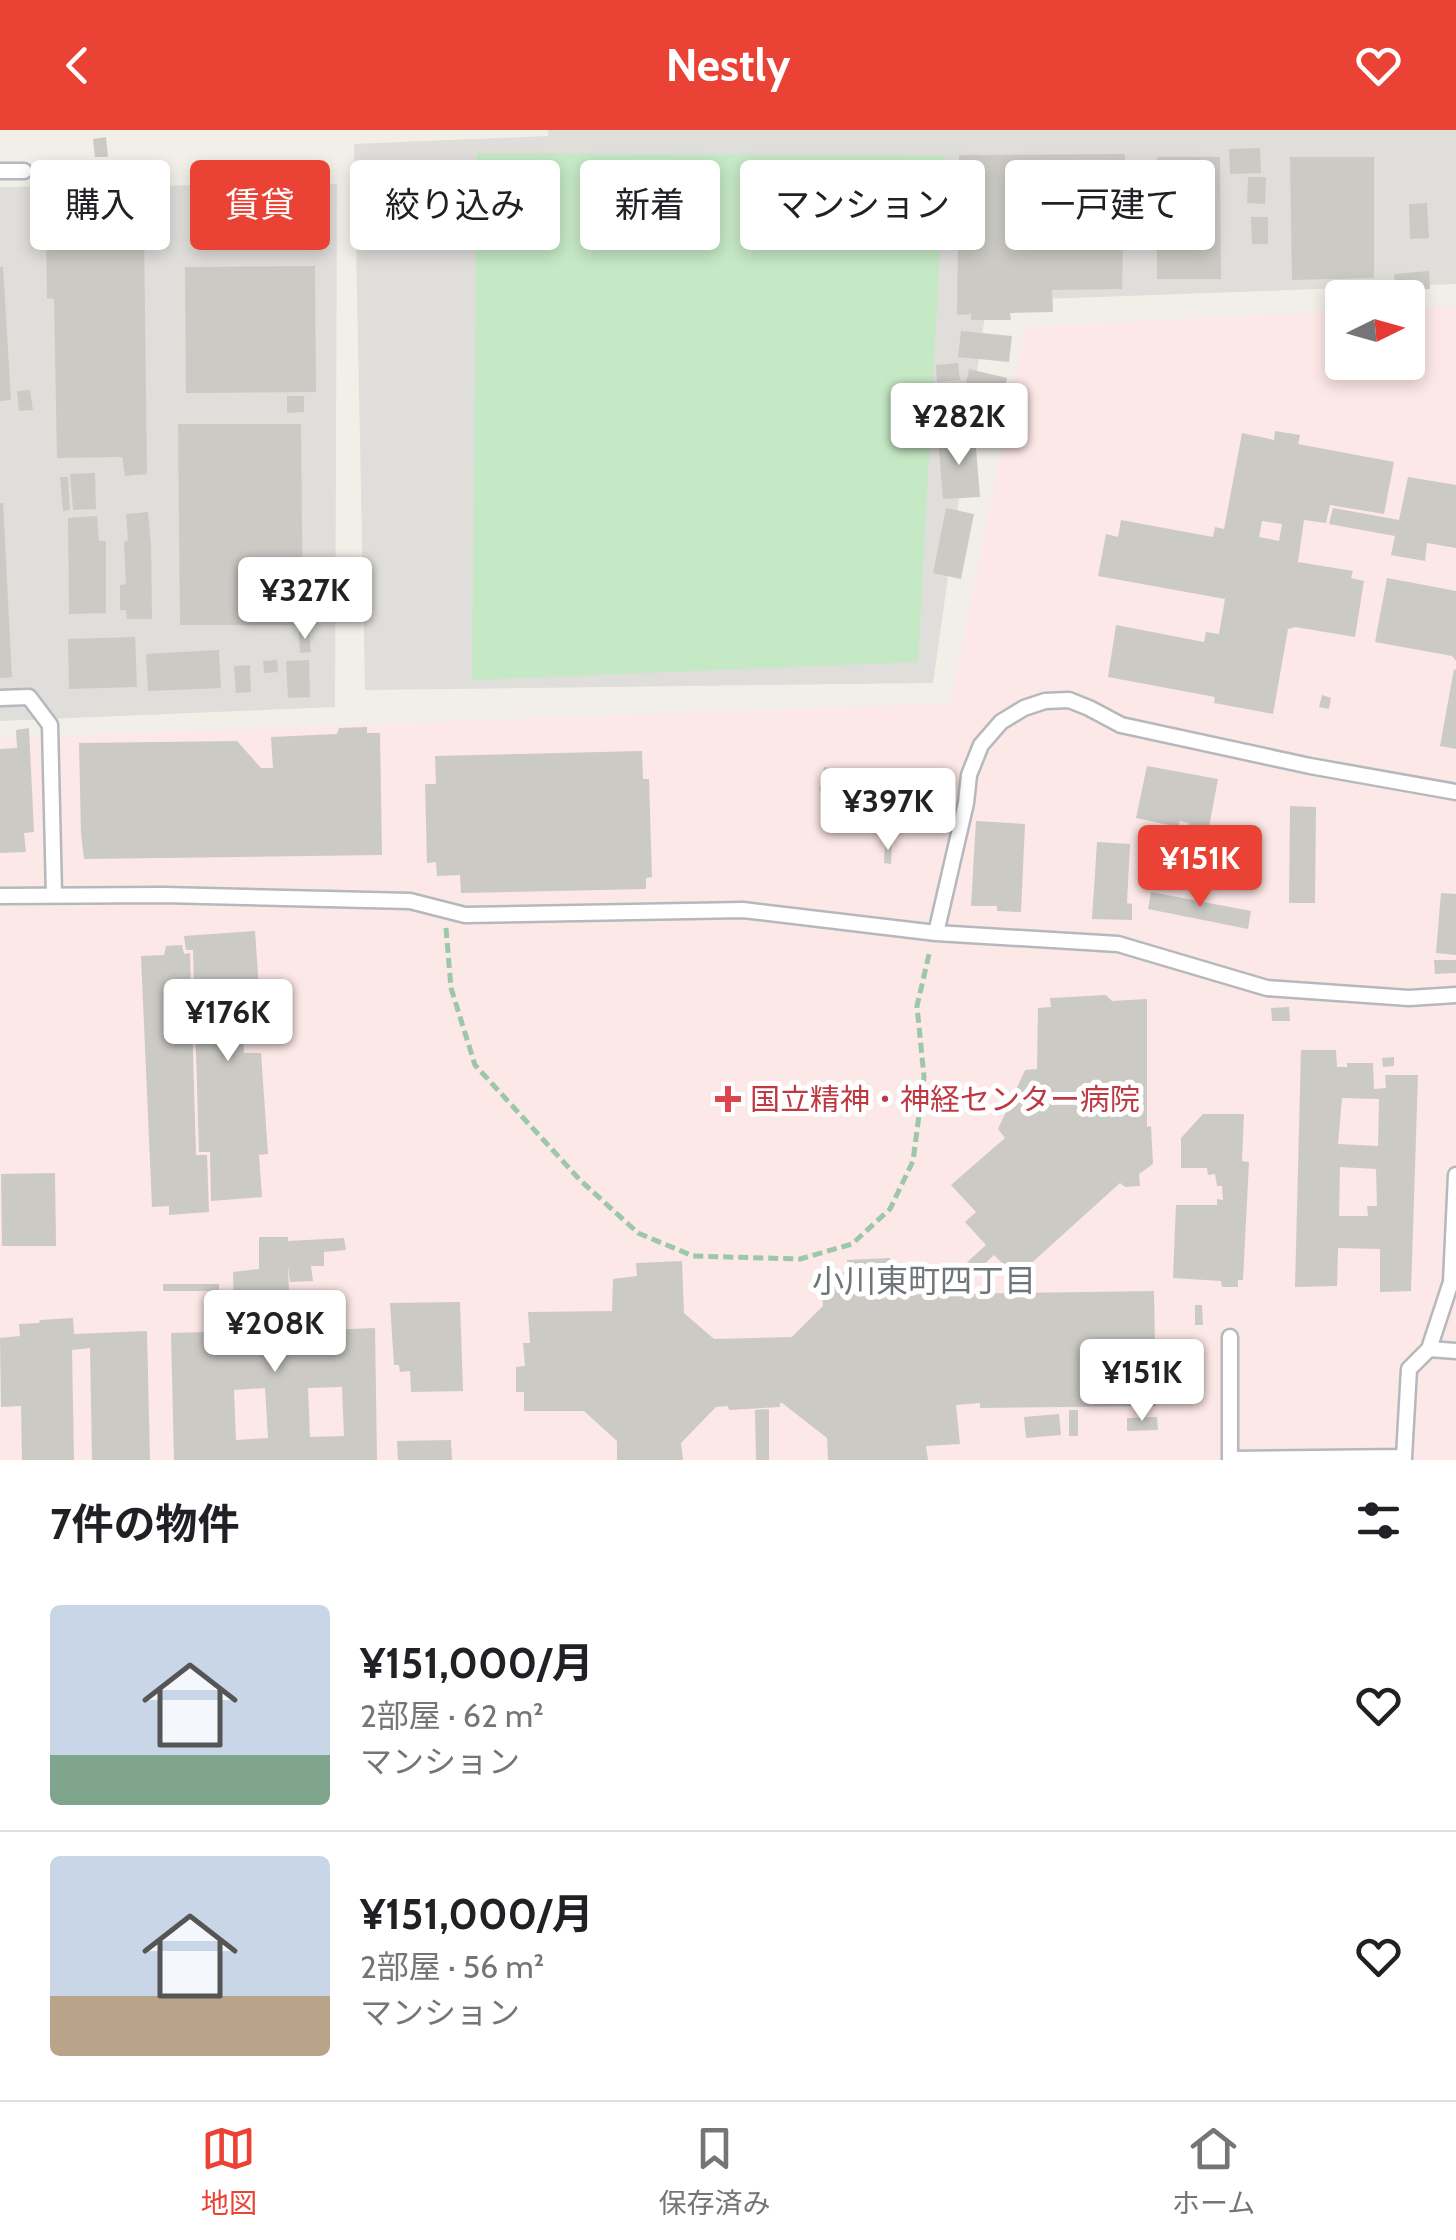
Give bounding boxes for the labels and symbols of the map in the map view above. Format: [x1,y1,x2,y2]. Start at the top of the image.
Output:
north arrow [1325,280,1425,380]
pin: ¥282K [889,383,1029,468]
pin: ¥327K [235,557,375,642]
pin: ¥397K [818,768,958,853]
pin: ¥151K [1130,825,1270,910]
pin: ¥176K [158,979,298,1064]
place label: 国立精神・神経センター病院 [750,1081,1140,1118]
marker: 国立精神・神経センター病院 [715,1086,741,1112]
district label: 小川東町四丁目 [812,1261,1036,1300]
pin: ¥208K [205,1290,345,1375]
pin: ¥151K [1072,1339,1212,1424]

